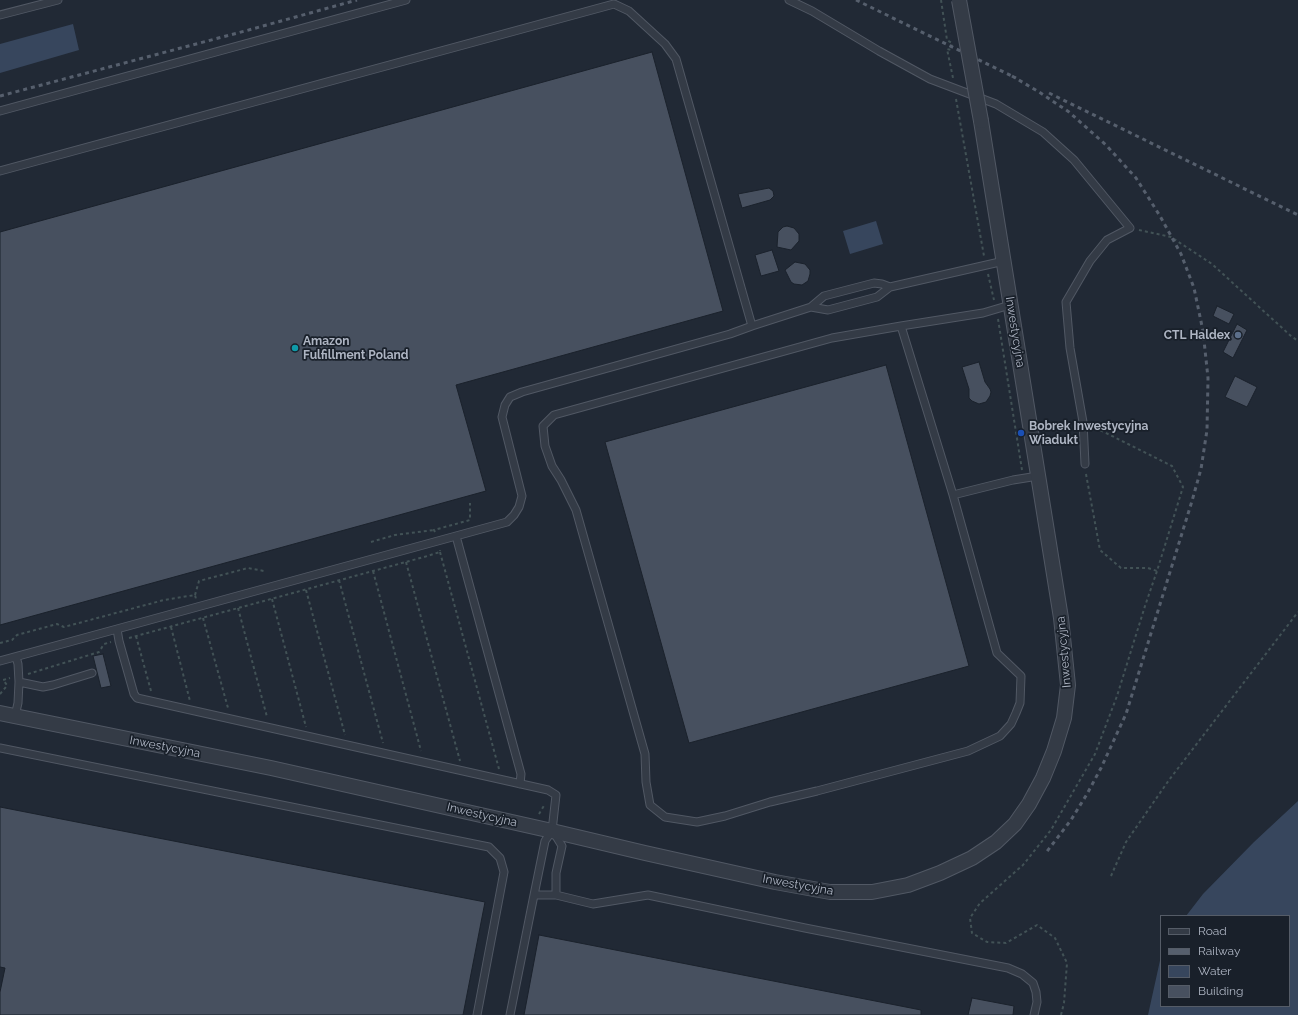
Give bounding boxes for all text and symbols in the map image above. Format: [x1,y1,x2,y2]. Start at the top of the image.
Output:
street label: Inwestycyjna [1002,295,1028,369]
place label: CTL Haldex [1164,328,1230,342]
marker: CTL Haldex [1233,330,1243,340]
place label: Amazon Fulfillment Poland [303,334,409,362]
marker: Amazon Fulfillment Poland [290,343,300,353]
place label: Bobrek Inwestycyjna Wiadukt [1029,419,1148,447]
marker: Bobrek Inwestycyjna Wiadukt [1016,428,1026,438]
street label: Inwestycyjna [1054,616,1074,688]
street label: Inwestycyjna [128,733,202,761]
street label: Inwestycyjna [445,800,519,830]
street label: Inwestycyjna [761,872,835,898]
legend [1160,915,1290,1007]
text: Road [1198,924,1227,938]
text: Railway [1198,944,1240,958]
text: Water [1198,964,1232,978]
text: Building [1198,984,1244,998]

